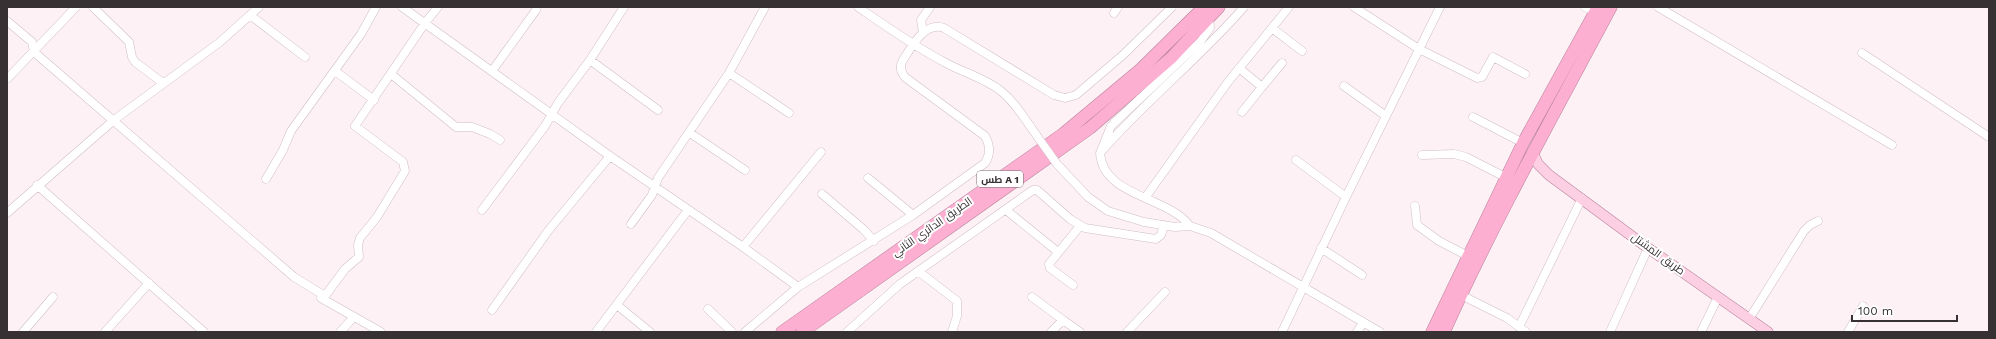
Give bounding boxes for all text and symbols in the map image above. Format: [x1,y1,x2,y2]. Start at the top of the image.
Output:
road number: طس A 1 [977,171,1023,187]
street label: الطريق الدائري الثاني [889,195,976,261]
street label: طريق المشتل [1629,230,1687,278]
scale bar [1852,297,1957,323]
text: 100 m [1858,304,1893,318]

